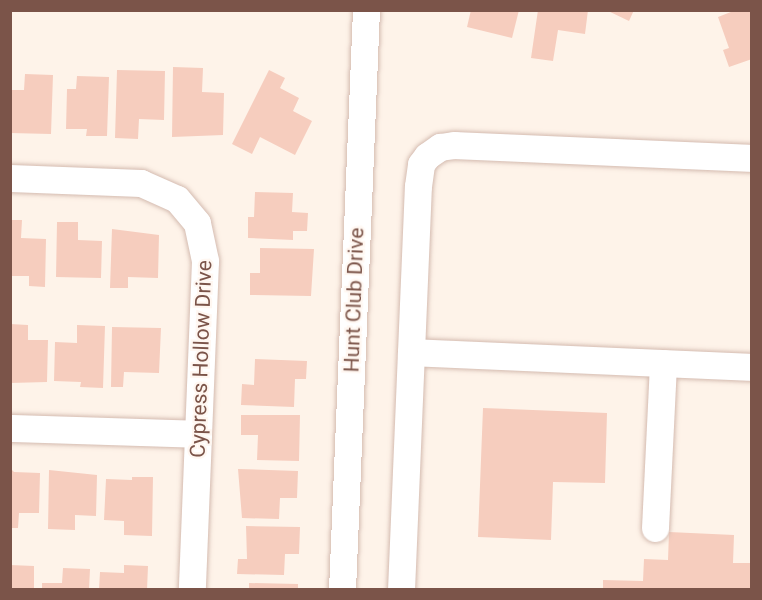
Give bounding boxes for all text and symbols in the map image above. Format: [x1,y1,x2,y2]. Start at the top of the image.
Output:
street label: Hunt Club Drive [339,227,369,373]
street label: Cypress Hollow Drive [185,260,217,458]

